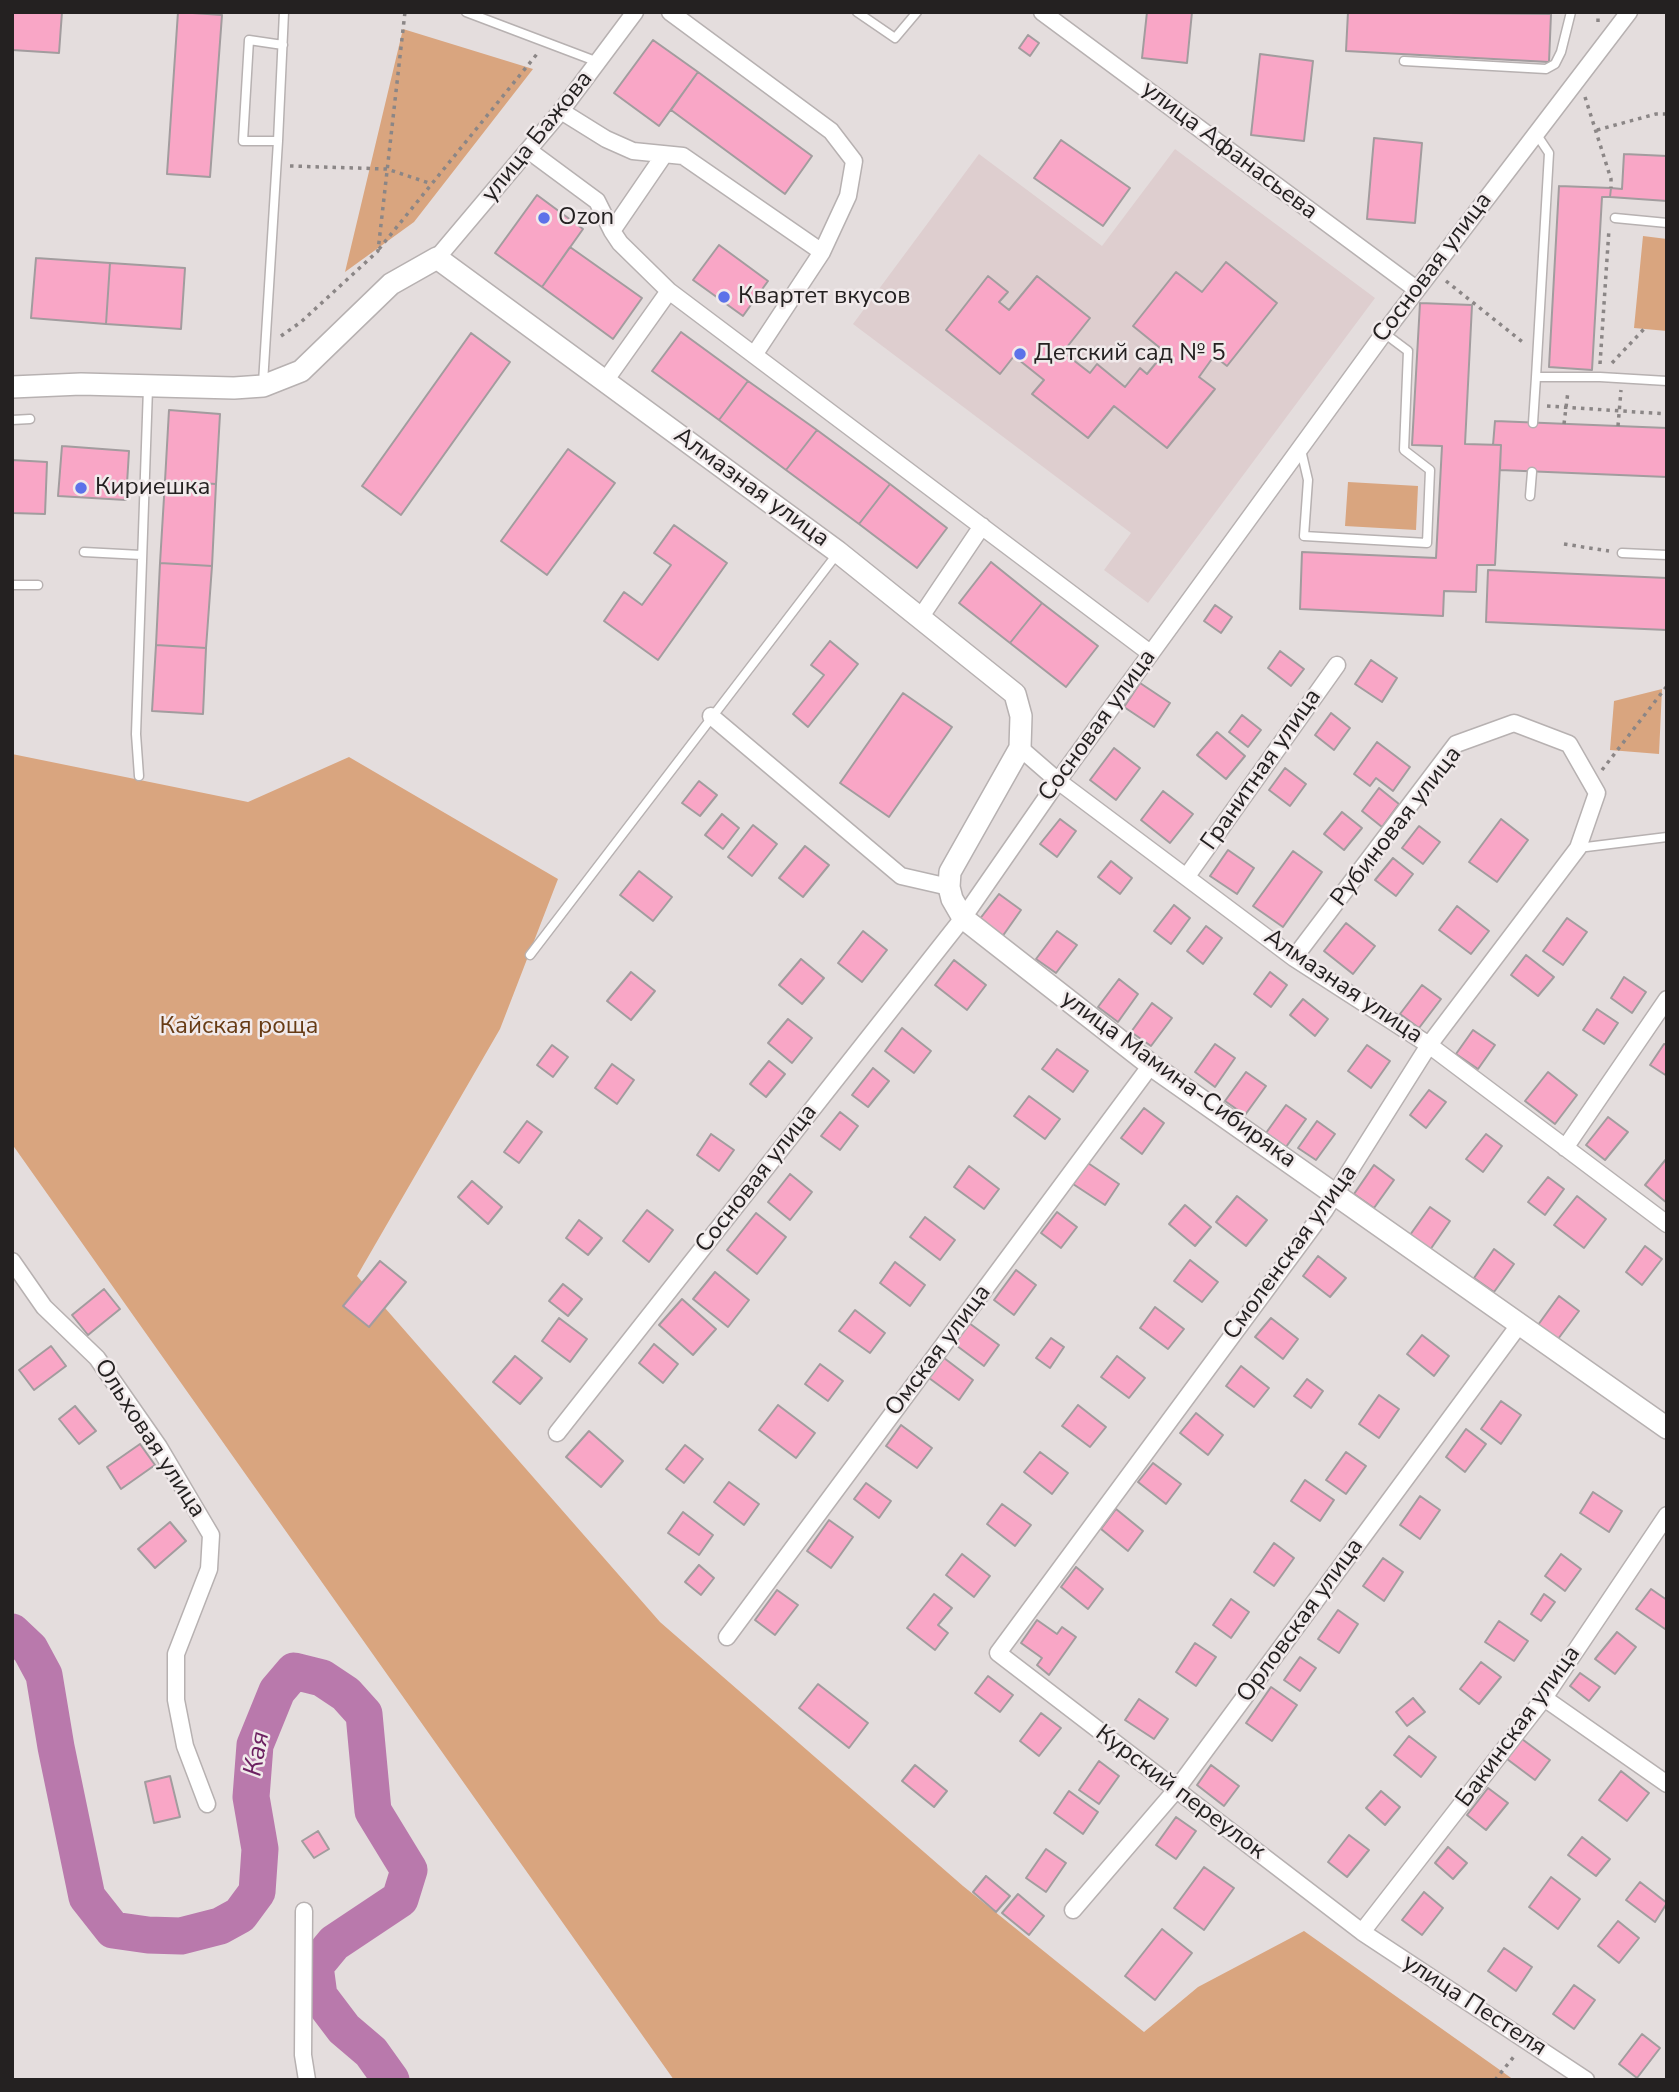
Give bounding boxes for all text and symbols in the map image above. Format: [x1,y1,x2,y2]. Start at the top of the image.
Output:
street label: улица Бажова [476,66,600,208]
street label: улица Афанасьева [1135,75,1323,227]
street label: Сосновая улица [1367,187,1499,349]
place label: Ozon [558,204,614,232]
marker: Ozon [536,210,552,226]
place label: Квартет вкусов [738,283,910,311]
marker: Квартет вкусов [716,289,732,305]
place label: Детский сад № 5 [1034,340,1226,368]
marker: Детский сад № 5 [1012,346,1028,362]
street label: Алмазная улица [668,422,834,554]
place label: Кириешка [95,474,210,502]
marker: Кириешка [73,480,89,496]
street label: Сосновая улица [1033,644,1163,808]
street label: Гранитная улица [1196,684,1328,856]
street label: Рубиновая улица [1326,741,1468,913]
street label: Алмазная улица [1258,923,1428,1051]
street label: улица Мамина-Сибиряка [1055,985,1301,1175]
park label: Кайская роща [160,1013,318,1041]
street label: Сосновая улица [690,1099,824,1259]
street label: Смоленская улица [1218,1160,1364,1346]
street label: Омская улица [880,1280,998,1422]
street label: Ольховая улица [87,1354,211,1524]
street label: Орловская улица [1232,1533,1370,1709]
street label: Бакинская улица [1451,1641,1587,1813]
street label: Курский переулок [1089,1720,1271,1866]
water label: Кая [238,1729,278,1779]
street label: улица Пестеля [1397,1949,1551,2063]

